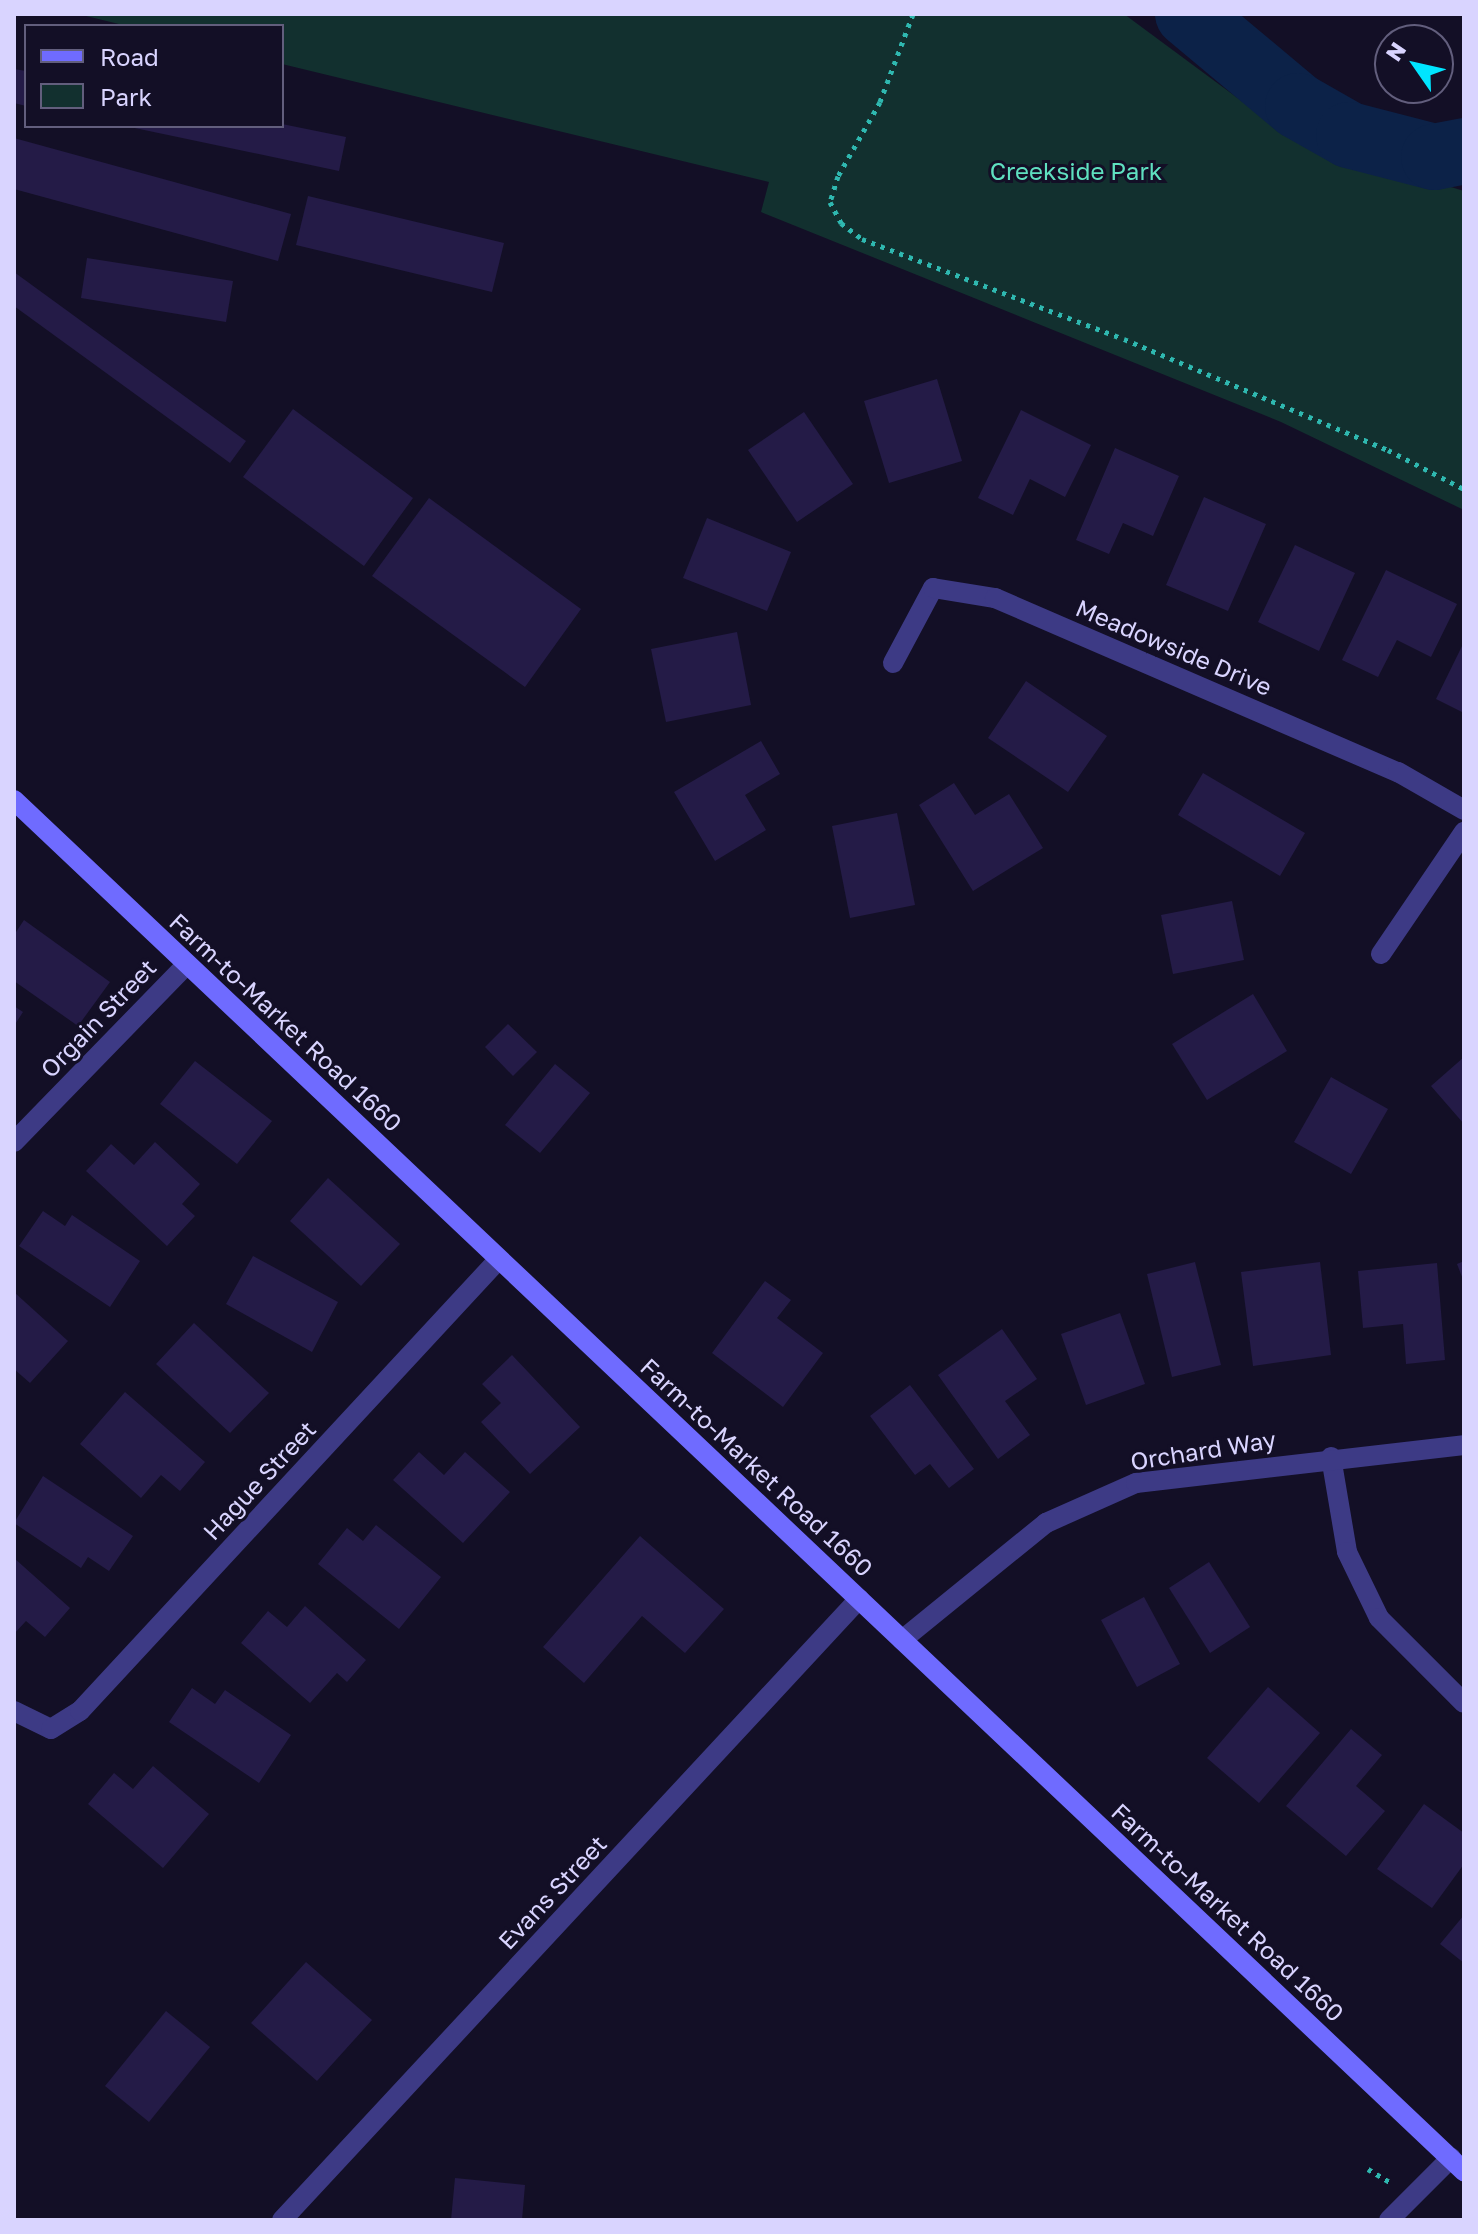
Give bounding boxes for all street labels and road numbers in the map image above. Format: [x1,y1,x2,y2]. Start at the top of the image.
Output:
street label: Meadowside Drive [1072,593,1276,701]
street label: Farm-to-Market Road 1660 [164,907,408,1137]
street label: Orgain Street [34,953,162,1083]
street label: Farm-to-Market Road 1660 [635,1352,879,1582]
street label: Hague Street [197,1415,321,1545]
street label: Orchard Way [1128,1424,1278,1476]
street label: Farm-to-Market Road 1660 [1106,1797,1350,2027]
street label: Evans Street [492,1829,612,1955]

